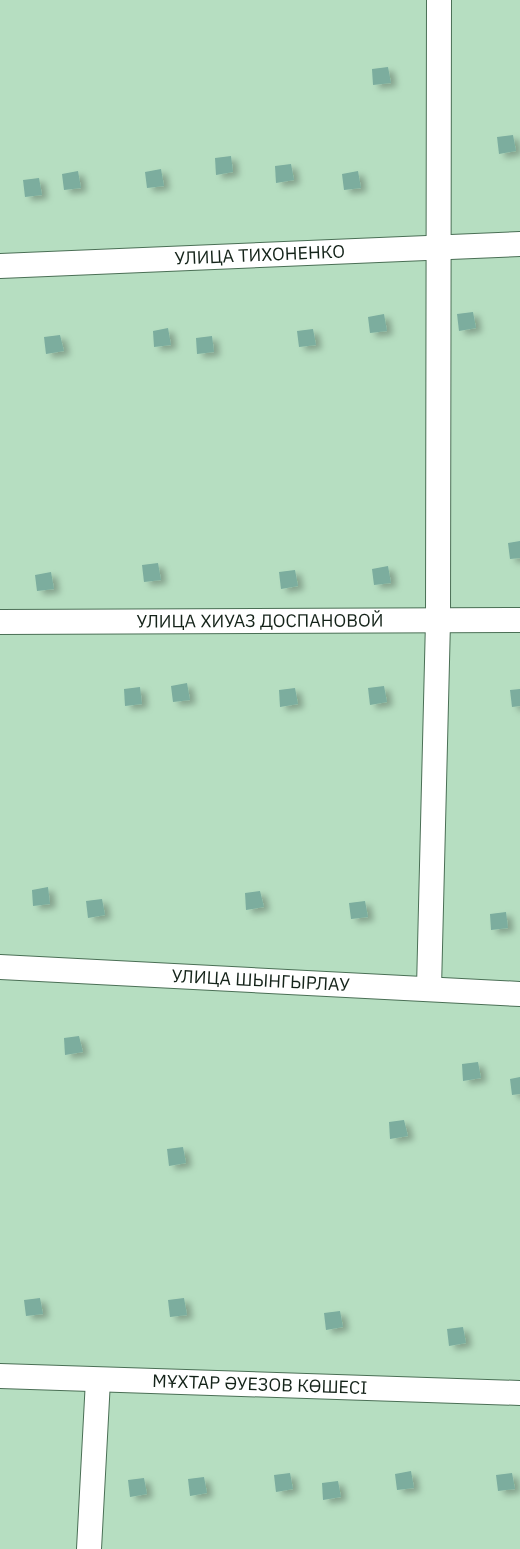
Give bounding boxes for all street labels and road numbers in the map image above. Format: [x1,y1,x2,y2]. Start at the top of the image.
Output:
street label: УЛИЦА ТИХОНЕНКО [174,239,345,270]
street label: УЛИЦА ХИУАЗ ДОСПАНОВОЙ [137,609,383,632]
street label: УЛИЦА ШЫНГЫРЛАУ [171,964,351,996]
street label: МҰХТАР ӘУЕЗОВ КӨШЕСІ [152,1369,368,1399]

